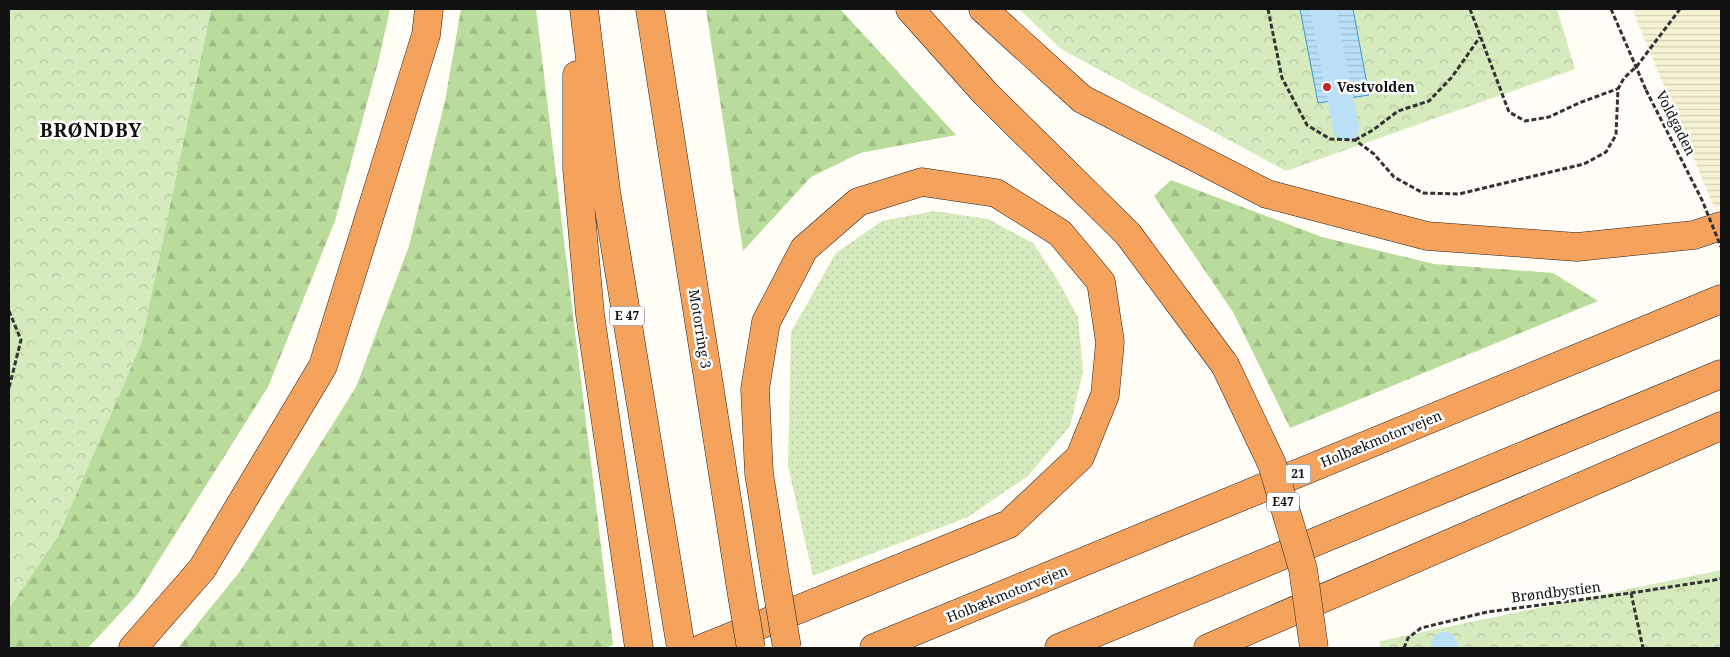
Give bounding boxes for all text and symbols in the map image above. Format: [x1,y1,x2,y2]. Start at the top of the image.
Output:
place label: Vestvolden [1337,77,1415,96]
marker: Vestvolden [1321,81,1333,93]
street label: Voldgaden [1652,87,1701,158]
district label: BRØNDBY [40,117,142,143]
street label: Motorring 3 [685,288,716,370]
road number: E 47 [610,306,644,326]
street label: Holbækmotorvejen [1317,406,1444,472]
road number: 21 [1286,464,1310,484]
road number: E47 [1267,492,1299,512]
street label: Holbækmotorvejen [943,561,1070,627]
street label: Brøndbystien [1510,577,1602,606]

